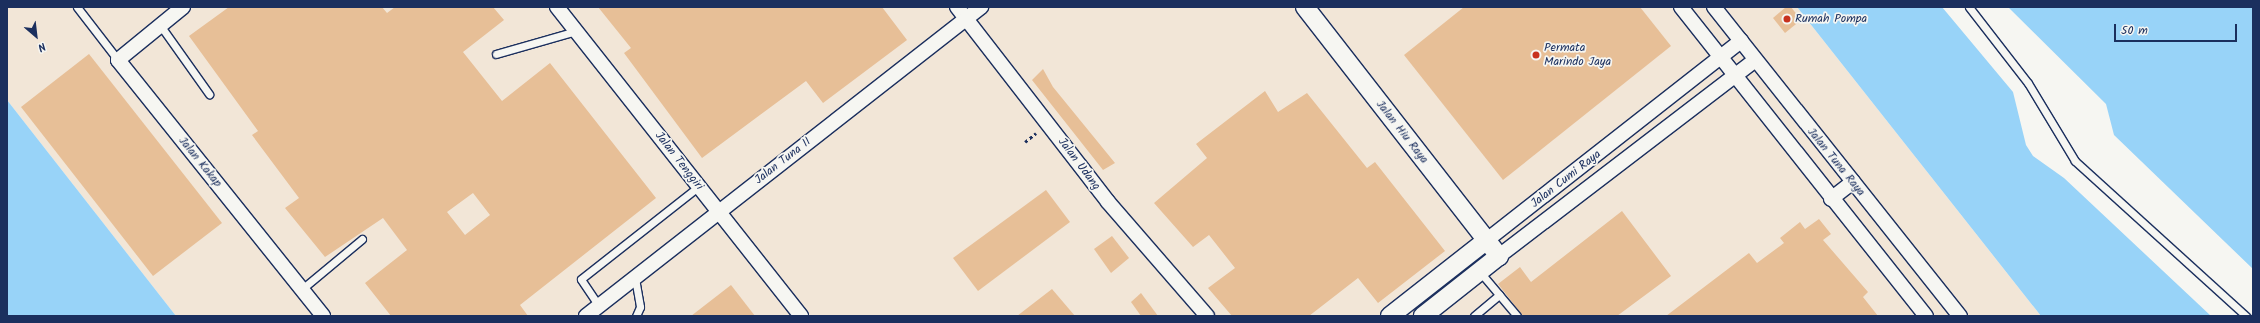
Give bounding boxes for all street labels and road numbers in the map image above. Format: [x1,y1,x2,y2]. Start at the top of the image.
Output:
street label: Jalan Hiu Raya [1373,97,1431,167]
street label: Jalan Tuna Raya [1804,125,1868,199]
street label: Jalan Tenggiri [652,129,706,193]
street label: Jalan Kakap [175,134,225,190]
street label: Jalan Tuna II [752,135,814,187]
street label: Jalan Udang [1055,135,1103,193]
street label: Jalan Cumi Raya [1528,147,1604,211]

